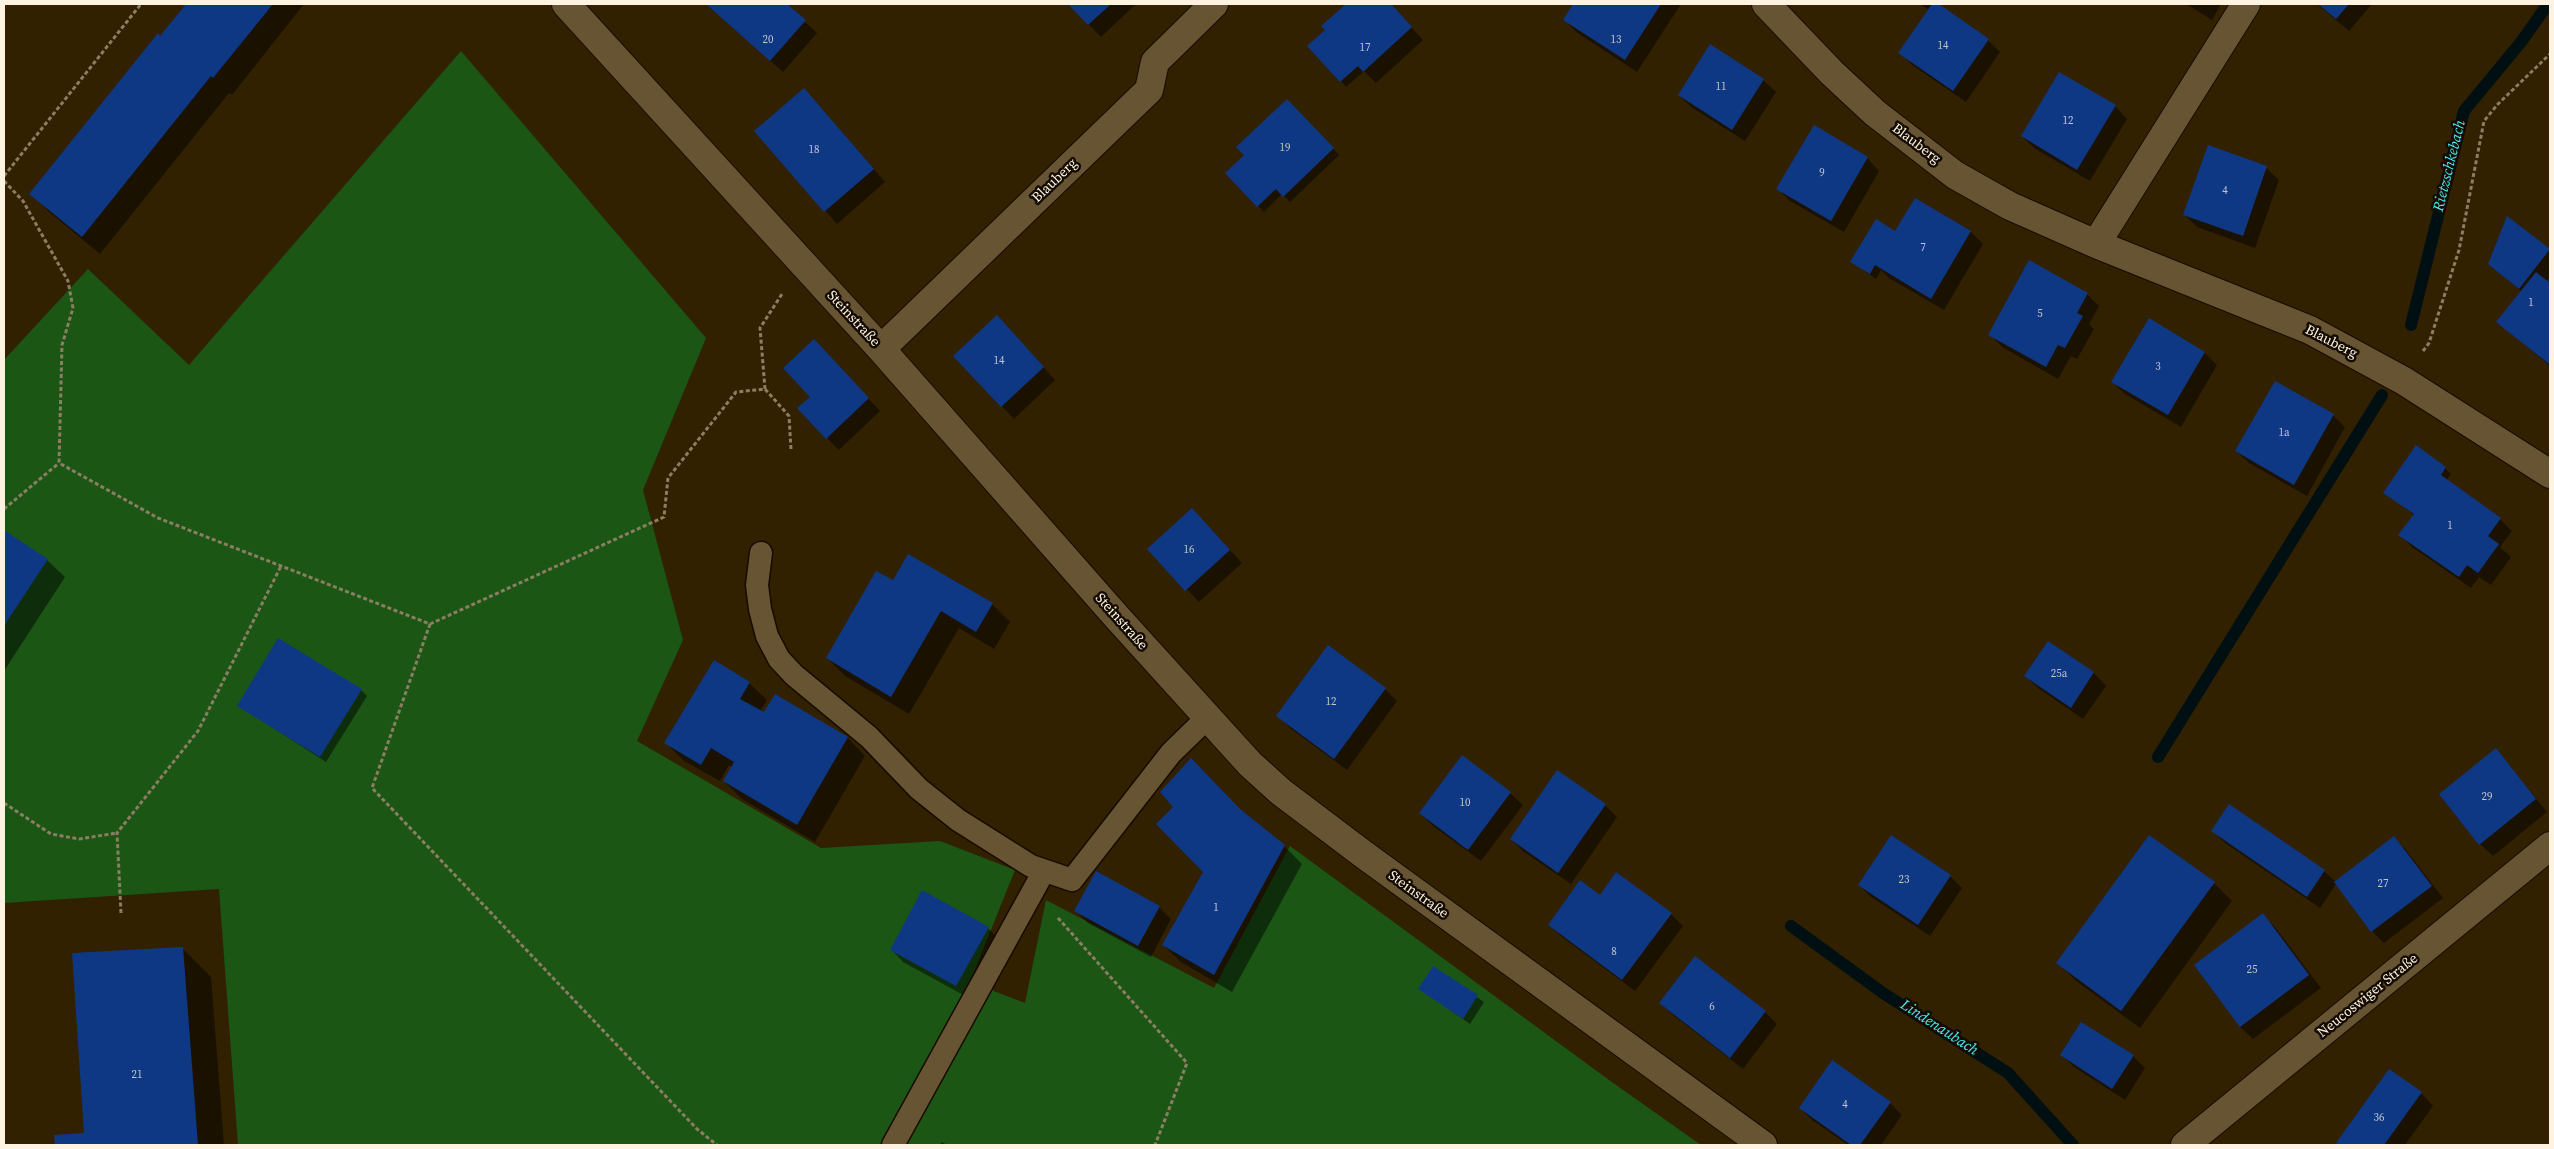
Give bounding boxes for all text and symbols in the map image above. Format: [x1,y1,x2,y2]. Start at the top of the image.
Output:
house number: 20 [763,33,773,47]
house number: 13 [1611,33,1621,47]
house number: 14 [1938,39,1948,53]
house number: 17 [1360,41,1370,55]
house number: 11 [1716,80,1726,94]
house number: 12 [2063,114,2073,128]
water label: Rietzschkebach [2430,118,2470,214]
street label: Blauberg [1888,120,1944,168]
house number: 19 [1280,141,1290,155]
house number: 18 [809,143,819,157]
street label: Blauberg [1029,155,1081,207]
house number: 9 [1819,166,1825,180]
house number: 4 [2222,184,2228,198]
house number: 7 [1920,241,1926,255]
street label: Steinstraße [823,288,883,350]
house number: 1 [2528,296,2534,310]
house number: 5 [2037,307,2043,321]
street label: Blauberg [2302,322,2360,362]
house number: 14 [994,354,1004,368]
house number: 3 [2155,360,2161,374]
house number: 1a [2278,426,2290,440]
house number: 1 [2447,519,2453,533]
house number: 16 [1184,543,1194,557]
street label: Steinstraße [1091,590,1151,654]
house number: 25a [2051,667,2067,681]
house number: 12 [1326,695,1336,709]
house number: 29 [2482,790,2492,804]
house number: 10 [1460,796,1470,810]
street label: Steinstraße [1385,868,1451,922]
house number: 23 [1899,873,1909,887]
house number: 27 [2378,877,2388,891]
house number: 1 [1213,901,1219,915]
house number: 8 [1611,945,1617,959]
street label: Neucoswiger Straße [2314,950,2422,1042]
house number: 25 [2247,963,2257,977]
water label: Lindenaubach [1897,996,1981,1060]
house number: 6 [1709,1000,1715,1014]
house number: 21 [132,1068,142,1082]
house number: 4 [1842,1098,1848,1112]
house number: 36 [2374,1111,2384,1125]

